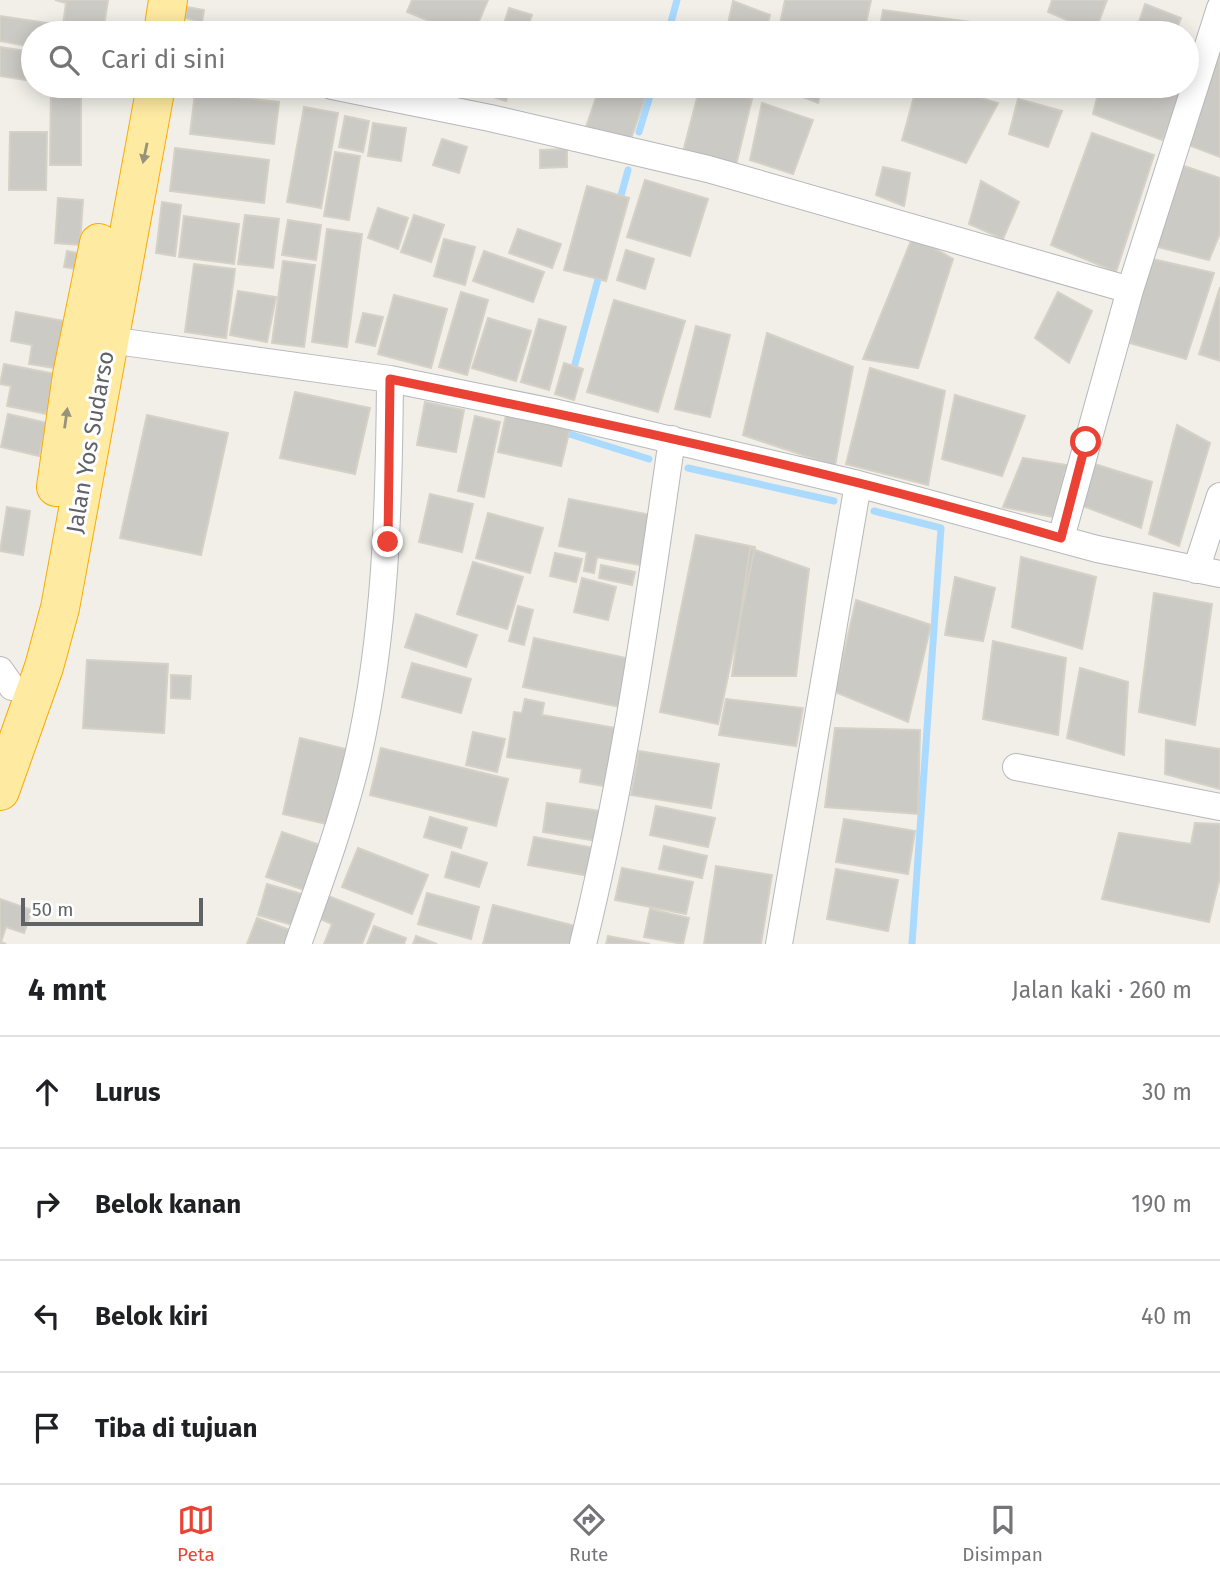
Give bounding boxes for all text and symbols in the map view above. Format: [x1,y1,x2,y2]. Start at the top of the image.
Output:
search box [21,21,1199,98]
icon: search [45,41,83,79]
text: Cari di sini [101,44,226,75]
one-way arrow [140,142,151,164]
street label: Jalan Yos Sudarso [60,349,120,535]
one-way arrow [61,407,72,429]
route start [1070,426,1101,457]
route end [372,526,403,557]
scale bar [21,895,203,927]
text: 50 m [32,898,73,921]
text: 4 mnt [28,972,106,1008]
text: Jalan kaki · 260 m [1012,976,1192,1004]
icon: ahead [28,1073,66,1111]
text: Lurus [95,1077,161,1108]
text: 30 m [1142,1078,1192,1106]
icon: right [28,1185,66,1223]
text: Belok kanan [95,1189,241,1220]
text: 190 m [1131,1190,1192,1218]
icon: left [28,1297,66,1335]
text: Belok kiri [95,1301,208,1332]
text: 40 m [1141,1302,1192,1330]
icon: arrive [28,1409,66,1447]
text: Tiba di tujuan [95,1413,257,1444]
tab: Peta [177,1501,215,1566]
tab: Rute [569,1501,608,1566]
tab: Disimpan [962,1501,1043,1566]

